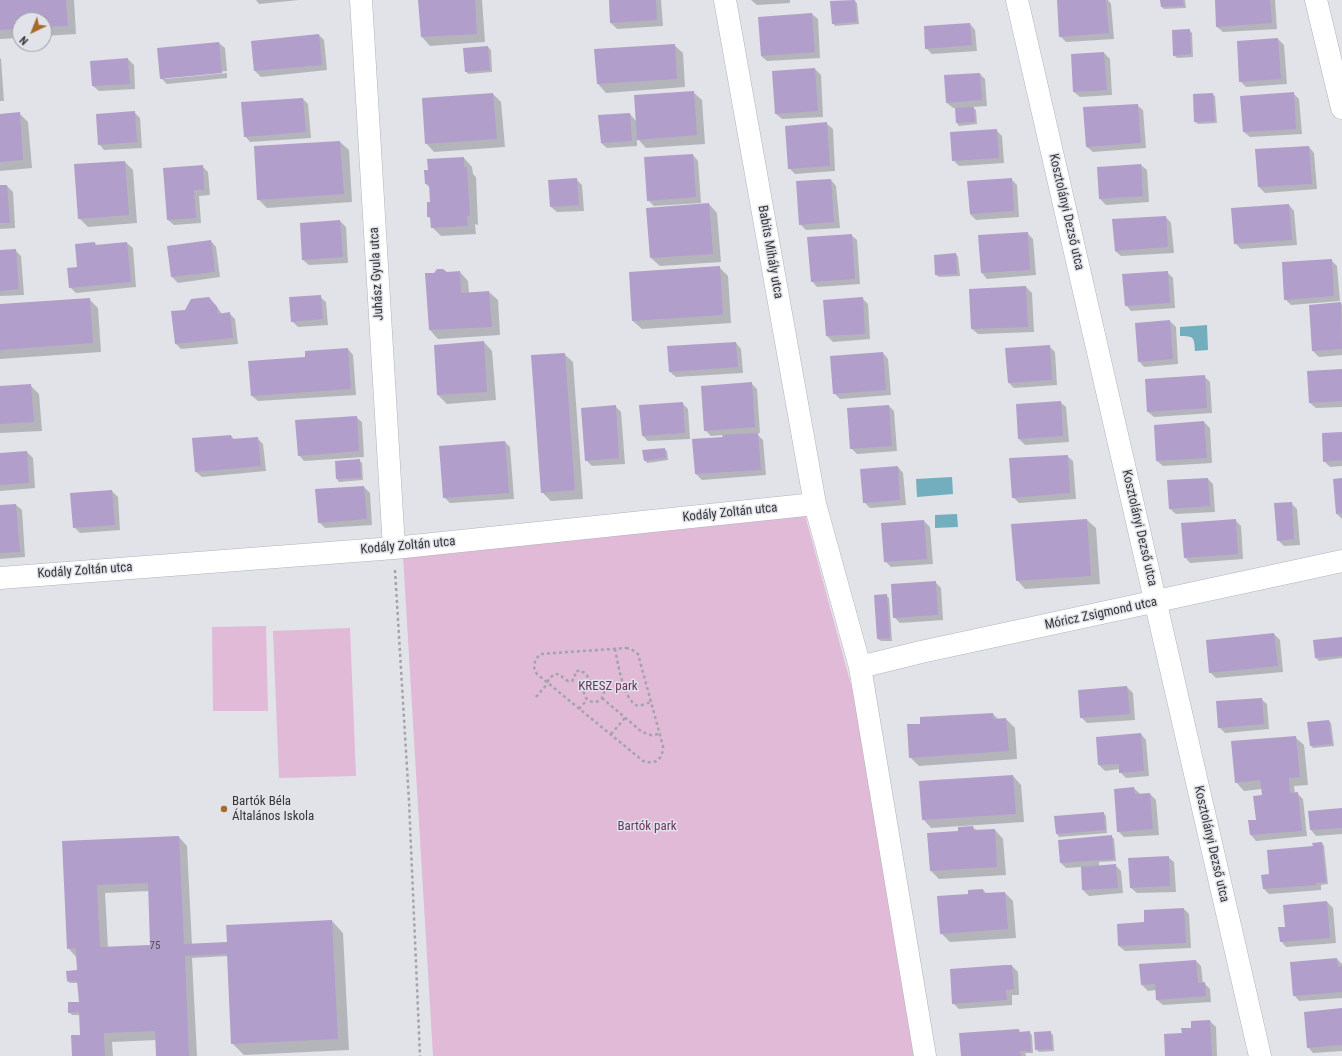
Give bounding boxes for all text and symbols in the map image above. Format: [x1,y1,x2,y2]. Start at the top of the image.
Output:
north arrow [12,12,52,52]
text: N [17,33,31,47]
street label: Kosztolányi Dezső utca [1045,152,1087,272]
street label: Babits Mihály utca [754,204,786,300]
street label: Juhász Gyula utca [367,227,387,321]
street label: Kosztolányi Dezső utca [1118,468,1160,588]
street label: Kodály Zoltán utca [682,500,778,526]
street label: Kodály Zoltán utca [360,534,456,558]
street label: Kodály Zoltán utca [37,560,133,582]
street label: Móricz Zsigmond utca [1043,594,1159,634]
park label: KRESZ park [578,679,638,695]
street label: Kosztolányi Dezső utca [1190,784,1232,904]
place label: Bartók Béla Általános Iskola [232,794,314,825]
marker: Bartók Béla Általános Iskola [219,804,229,814]
park label: Bartók park [617,819,677,835]
house number: 75 [150,939,160,953]

